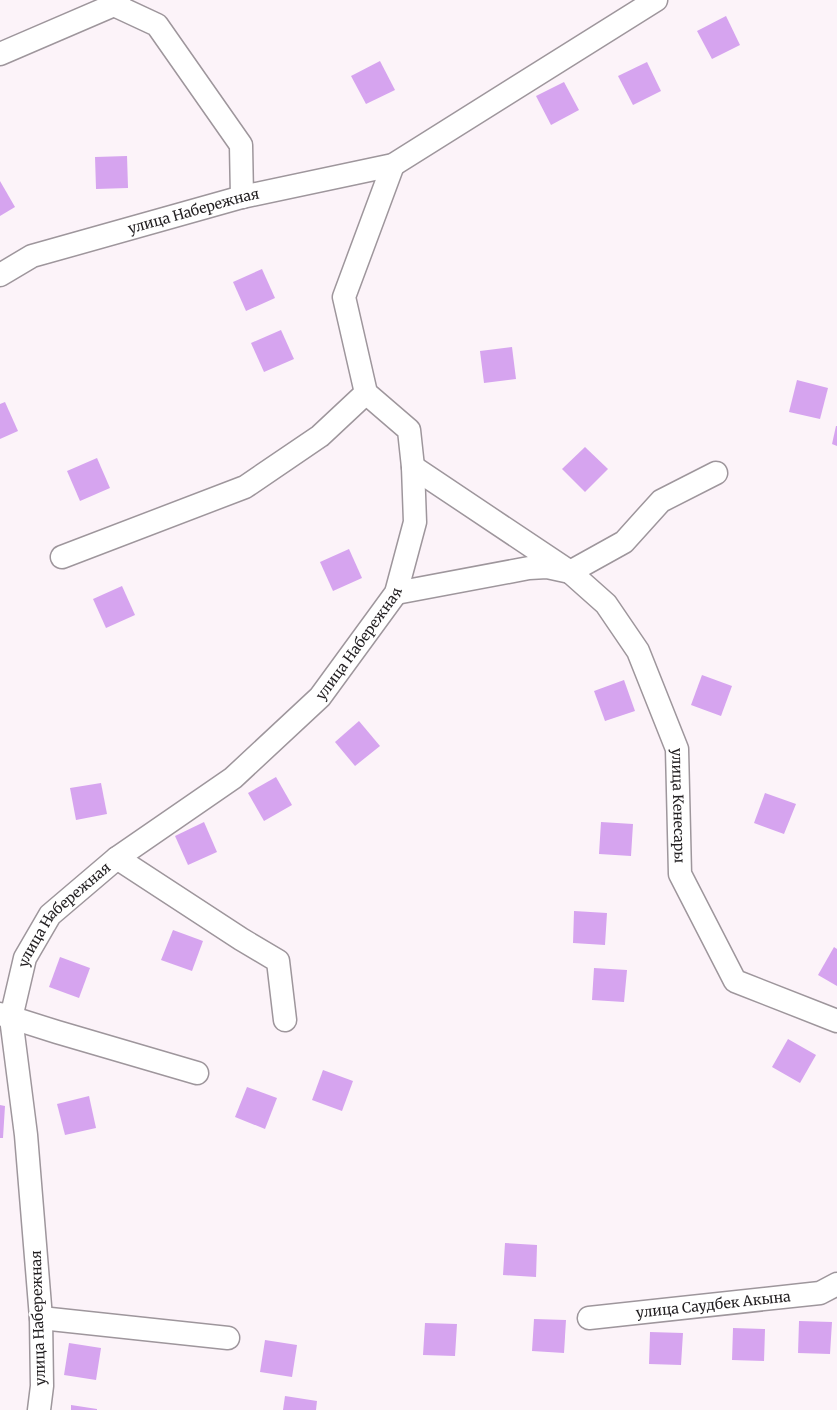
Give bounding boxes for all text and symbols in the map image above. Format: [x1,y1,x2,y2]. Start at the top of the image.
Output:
street label: улица Набережная [126,185,261,238]
street label: улица Набережная [312,586,406,704]
street label: улица Кенесары [668,748,689,863]
street label: улица Набережная [14,859,114,969]
street label: улица Набережная [27,1250,49,1386]
street label: улица Саудбек Акына [635,1287,792,1322]

